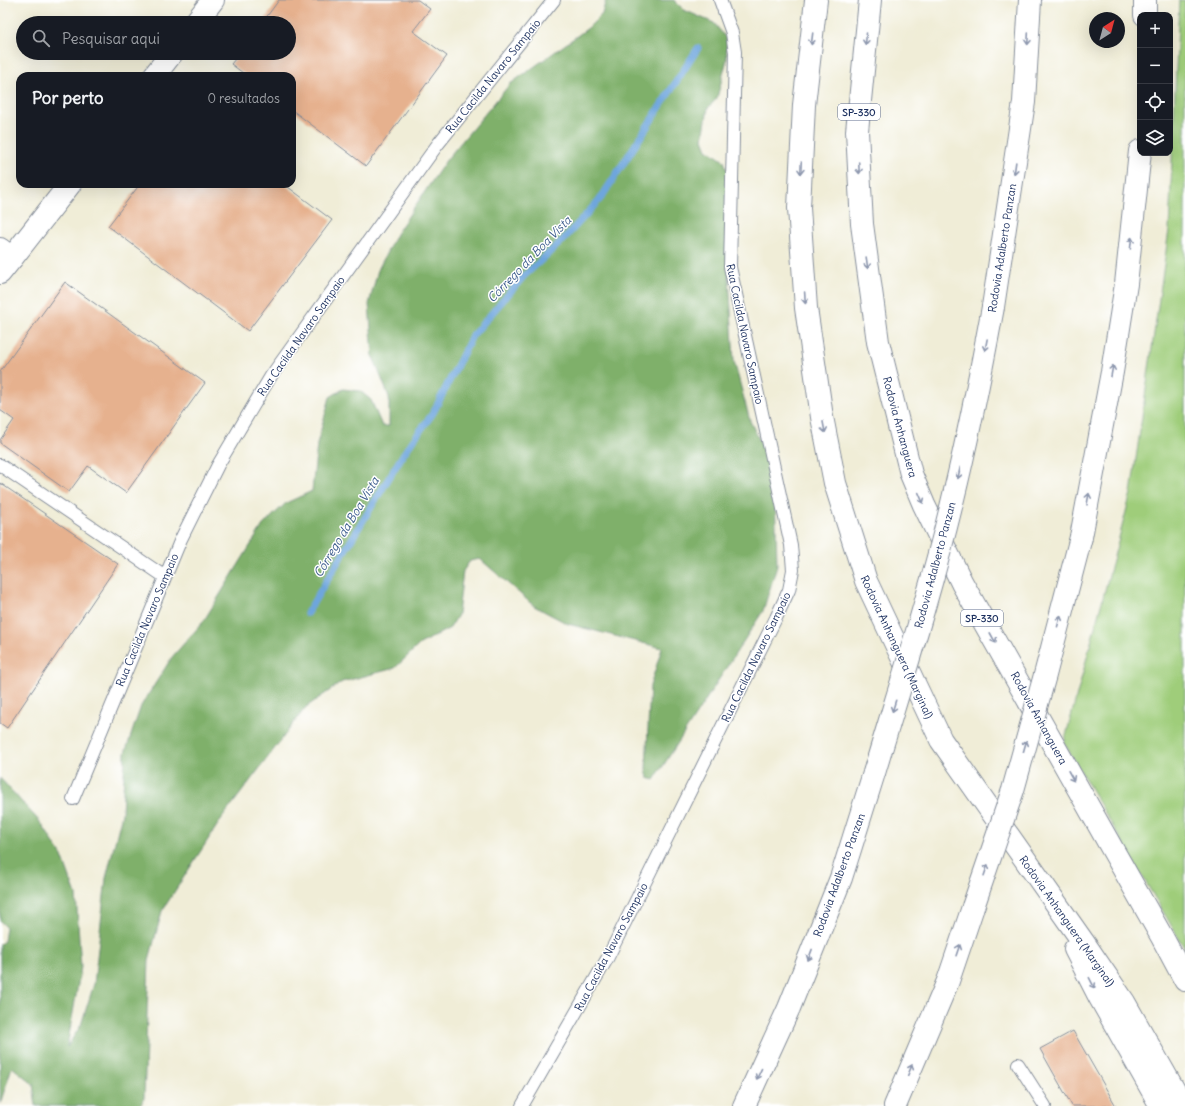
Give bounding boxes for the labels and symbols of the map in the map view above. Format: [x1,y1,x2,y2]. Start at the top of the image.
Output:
north arrow [1089,12,1125,48]
street label: Rua Cacilda Navaro Sampaio [442,16,544,136]
one-way arrow [808,32,815,45]
one-way arrow [862,32,870,45]
one-way arrow [1024,32,1031,45]
road number: SP-330 [838,104,880,120]
one-way arrow [797,161,805,174]
one-way arrow [856,161,863,174]
one-way arrow [1011,161,1019,174]
street label: Rodovia Adalberto Panzan [985,182,1019,314]
water label: Córrego da Boa Vista [484,212,575,305]
one-way arrow [1127,237,1134,250]
one-way arrow [863,256,871,269]
street label: Rua Cacilda Navaro Sampaio [723,262,767,406]
street label: Rua Cacilda Navaro Sampaio [254,273,348,399]
one-way arrow [802,291,809,304]
one-way arrow [981,339,989,352]
one-way arrow [1108,365,1116,378]
street label: Rodovia Anhanguera [880,375,920,479]
one-way arrow [820,420,828,433]
one-way arrow [954,466,962,479]
water label: Córrego da Boa Vista [310,473,382,580]
one-way arrow [918,492,925,504]
one-way arrow [1085,493,1093,506]
street label: Rodovia Adalberto Panzan [911,500,959,630]
street label: Rua Cacilda Navaro Sampaio [113,551,181,689]
street label: Rodovia Anhanguera (Marginal) [858,573,936,721]
street label: Rua Cacilda Navaro Sampaio [718,590,794,724]
road number: SP-330 [961,610,1003,626]
one-way arrow [1056,615,1063,628]
one-way arrow [990,632,998,644]
street label: Rodovia Anhanguera [1008,669,1070,767]
one-way arrow [890,699,897,712]
one-way arrow [1022,740,1029,753]
one-way arrow [1068,770,1076,782]
street label: Rodovia Adalberto Panzan [810,811,868,939]
street label: Rodovia Anhanguera (Marginal) [1016,853,1118,989]
one-way arrow [982,865,990,877]
street label: Rua Cacilda Navaro Sampaio [571,880,651,1014]
one-way arrow [955,944,963,956]
one-way arrow [806,949,814,961]
one-way arrow [1088,977,1096,989]
one-way arrow [907,1065,914,1077]
one-way arrow [755,1068,762,1080]

